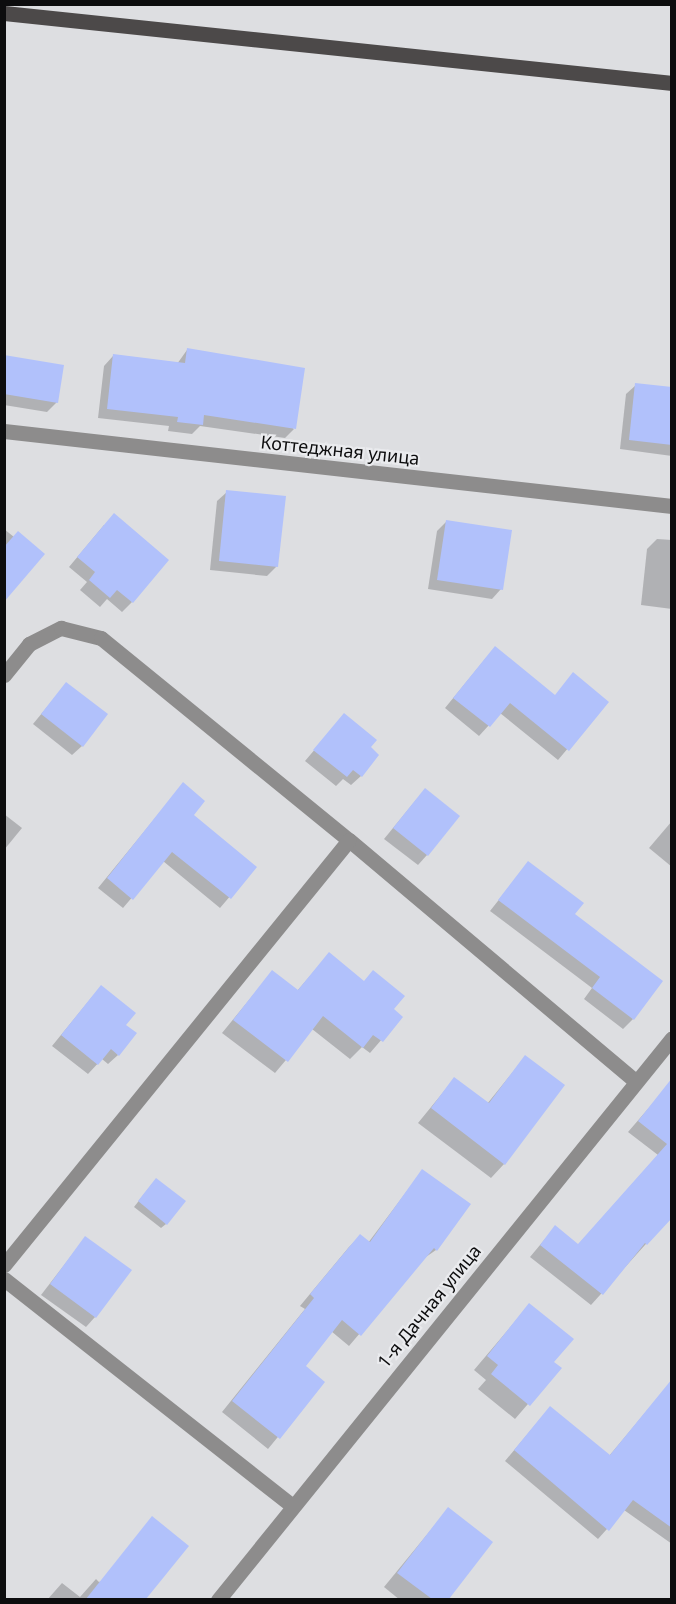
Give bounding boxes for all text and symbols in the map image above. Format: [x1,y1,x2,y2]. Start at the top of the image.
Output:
street label: Коттеджная улица [260,431,420,469]
street label: 1-я Дачная улица [373,1240,485,1372]

